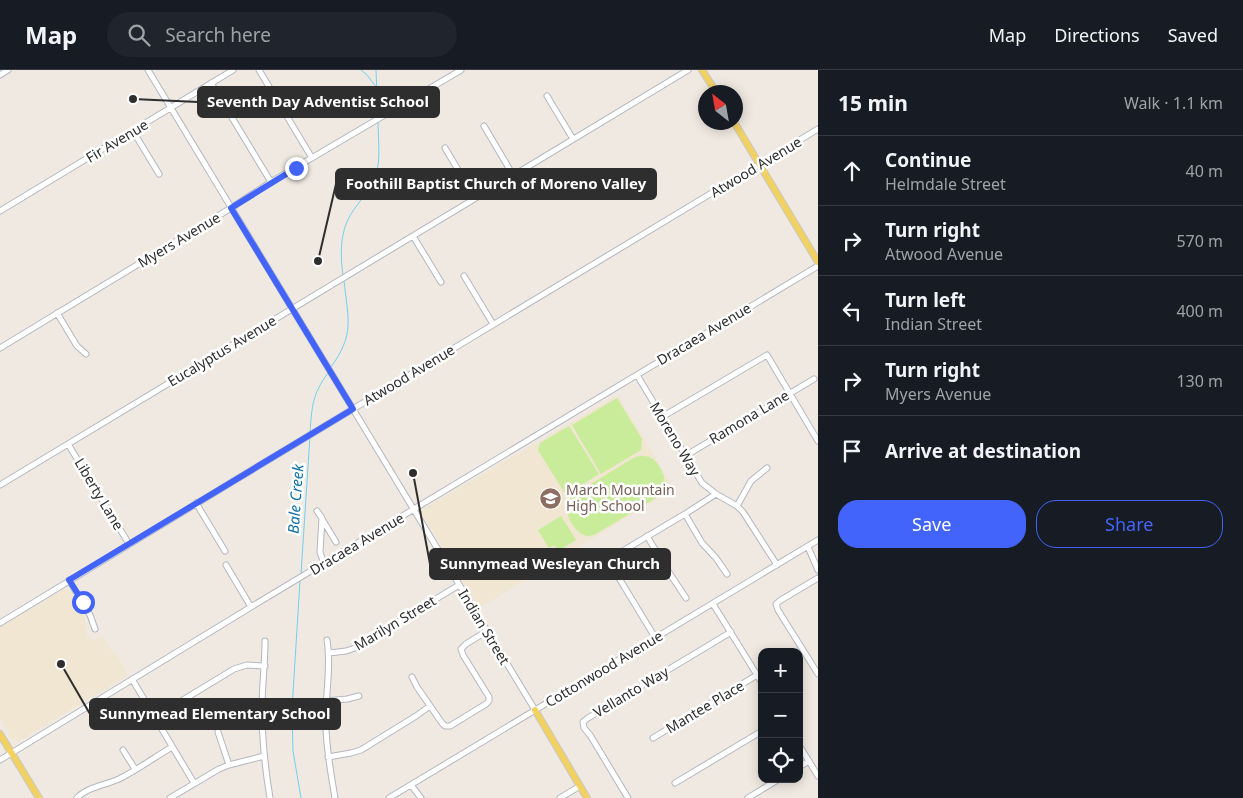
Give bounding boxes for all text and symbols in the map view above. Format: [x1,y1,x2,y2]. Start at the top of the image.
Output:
search box [107,12,457,57]
text: Map [25,18,77,51]
icon: search [125,21,153,49]
text: Search here [165,22,271,48]
text: Map [989,23,1026,47]
text: Directions [1054,23,1140,47]
text: Saved [1168,23,1218,47]
north arrow [698,85,743,130]
callout: Seventh Day Adventist School [198,87,439,117]
text: 15 min [838,89,908,117]
text: Seventh Day Adventist School [207,91,429,111]
text: Walk · 1.1 km [1124,92,1223,114]
street label: Fir Avenue [82,114,151,167]
street label: Atwood Avenue [707,132,805,201]
text: Continue [885,147,971,173]
route end [285,157,308,180]
icon: ahead [838,157,866,185]
text: 40 m [1186,160,1223,182]
callout: Foothill Baptist Church of Moreno Valley [336,169,656,199]
text: Foothill Baptist Church of Moreno Valley [346,173,647,193]
text: Helmdale Street [885,173,1006,195]
street label: Myers Avenue [134,207,224,272]
text: Turn right [885,217,980,243]
icon: right [838,227,866,255]
text: 570 m [1176,230,1223,252]
text: Atwood Avenue [885,243,1003,265]
text: Turn left [885,287,966,313]
icon: left [838,297,866,325]
street label: Dracaea Avenue [653,298,754,369]
text: 400 m [1176,300,1223,322]
street label: Eucalyptus Avenue [164,311,280,391]
text: Indian Street [885,313,982,335]
street label: Atwood Avenue [360,340,458,409]
text: Turn right [885,357,980,383]
icon: right [838,367,866,395]
text: 130 m [1176,370,1223,392]
text: Myers Avenue [885,383,991,405]
street label: Ramona Lane [705,385,792,448]
street label: Moreno Way [646,398,705,480]
icon: arrive [838,437,866,465]
text: Arrive at destination [885,438,1081,464]
street label: Liberty Lane [70,454,128,533]
water label: Bale Creek [283,463,307,534]
place label: March Mountain High School [566,480,675,515]
school or university icon: March Mountain High School [538,486,562,510]
button: Save [838,500,1026,548]
button: Share [1036,500,1223,548]
street label: Dracaea Avenue [306,508,407,579]
callout: Sunnymead Wesleyan Church [430,549,670,579]
text: Sunnymead Wesleyan Church [440,553,660,573]
street label: Indian Street [454,585,514,668]
route start [72,591,95,614]
street label: Marilyn Street [350,591,439,654]
street label: Cottonwood Avenue [541,626,666,711]
map controls [758,648,803,783]
button: + [758,648,803,693]
street label: Vellanto Way [590,661,673,722]
street label: Mantee Place [662,676,748,737]
button: − [758,693,803,738]
callout: Sunnymead Elementary School [90,699,340,729]
text: Sunnymead Elementary School [100,703,330,723]
button: locate [758,738,803,783]

